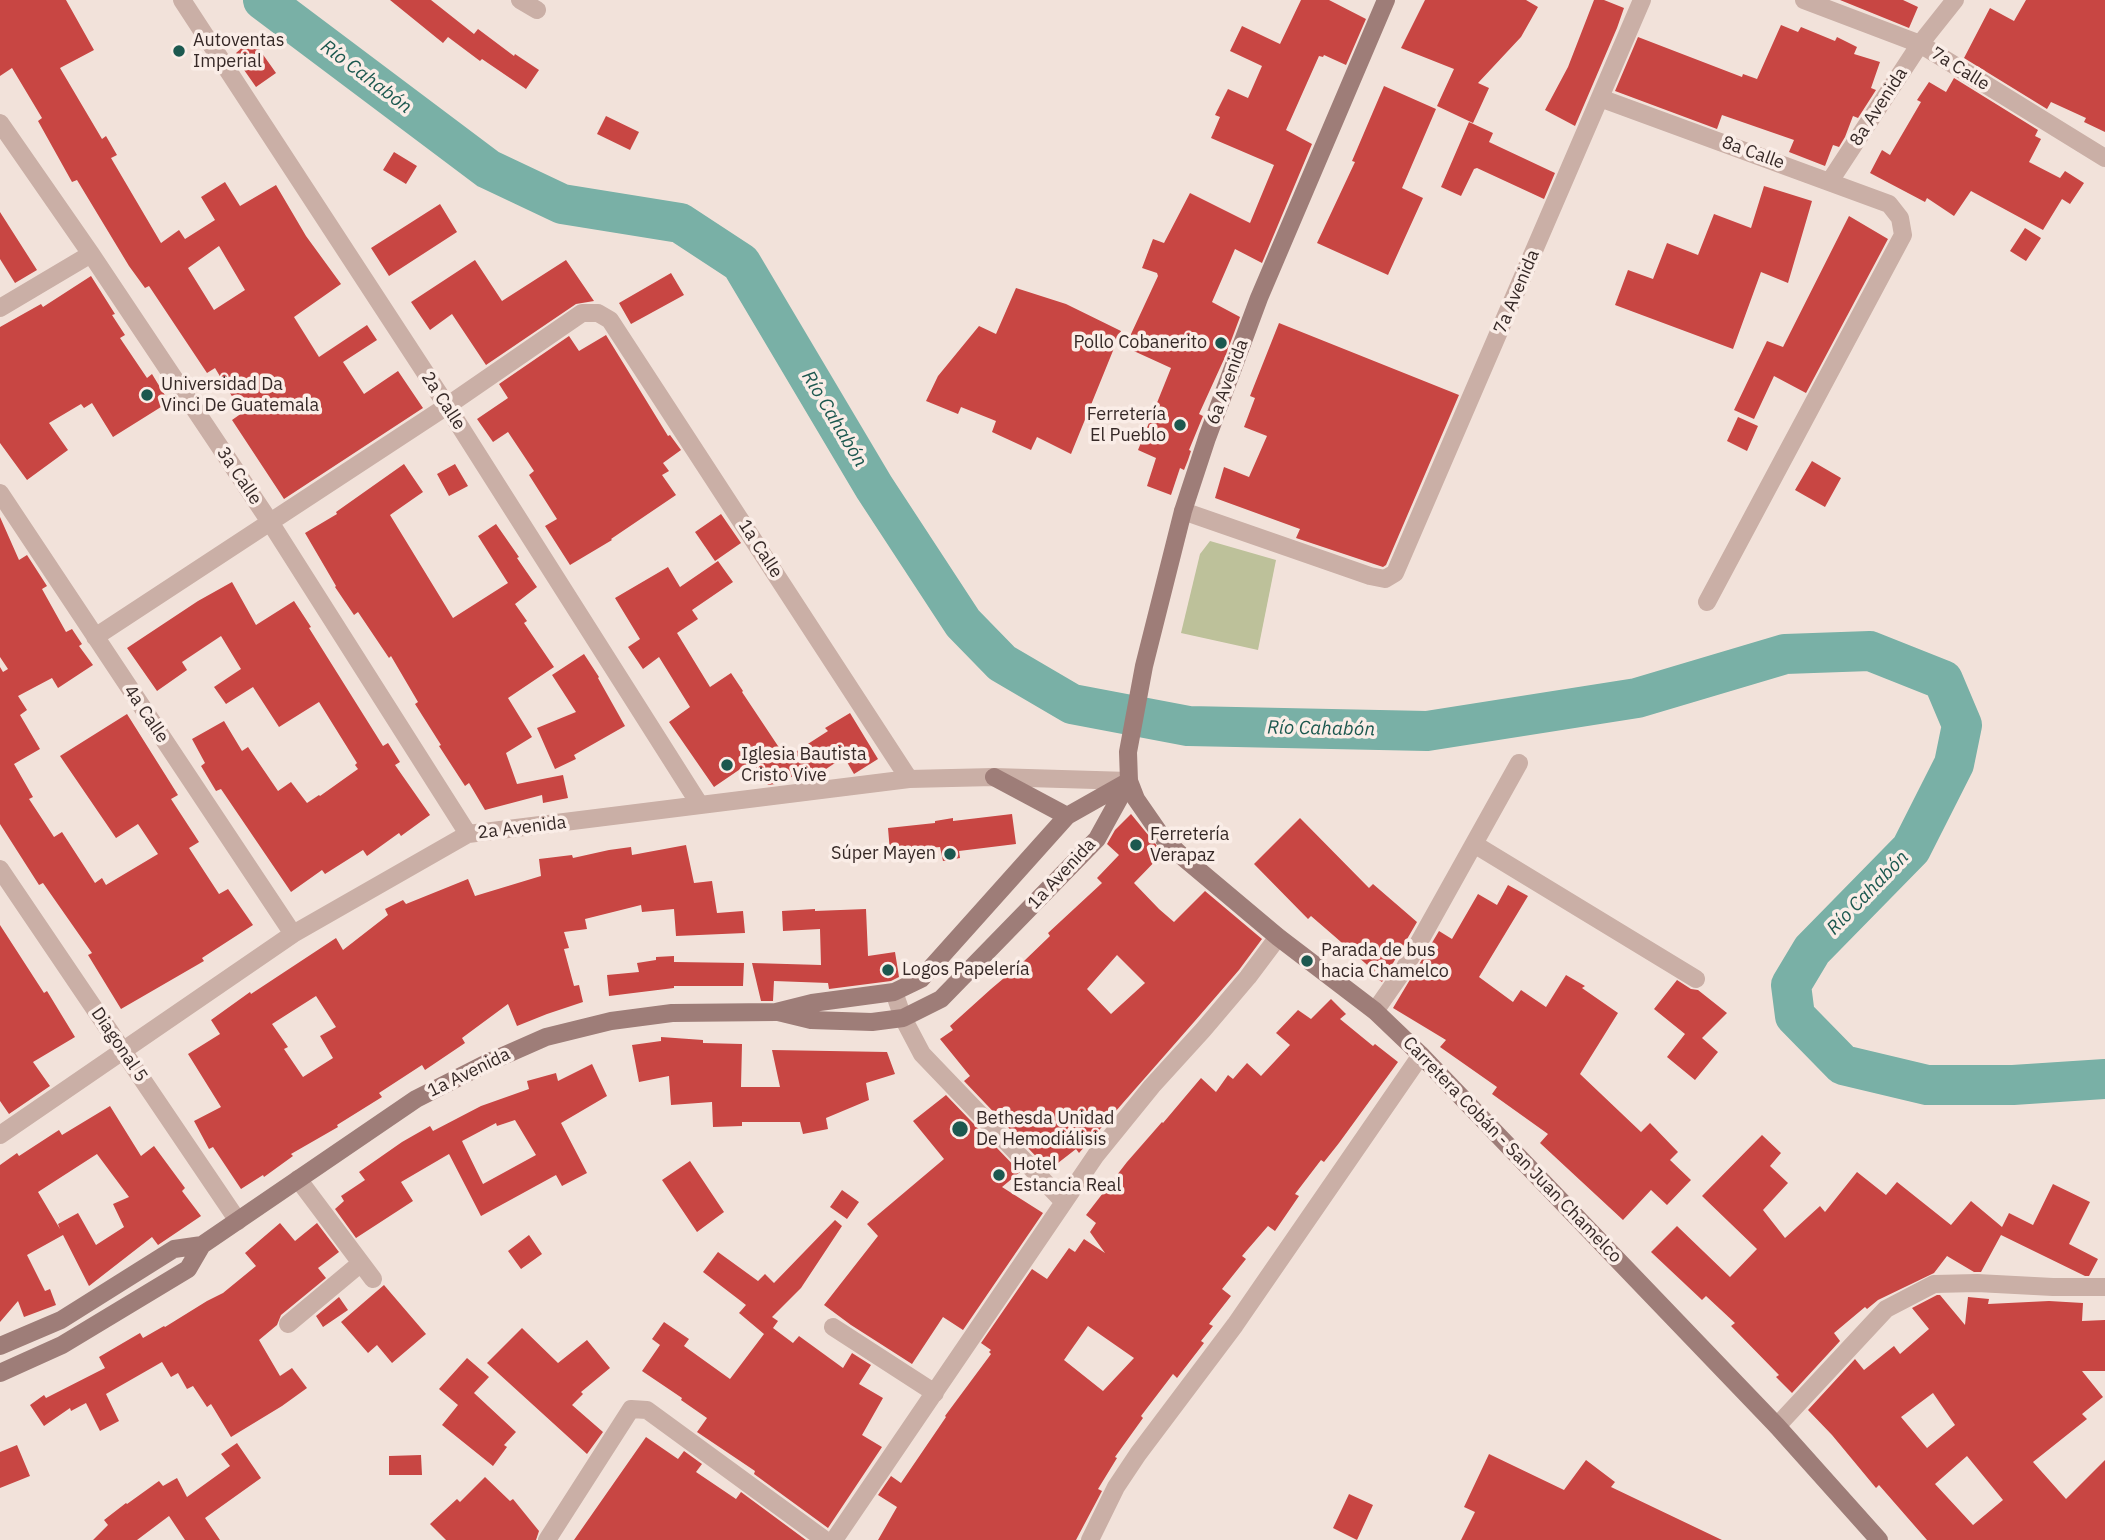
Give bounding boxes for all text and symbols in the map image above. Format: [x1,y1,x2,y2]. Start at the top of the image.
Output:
place label: Autoventas Imperial [193,30,284,72]
water label: Río Cahabón [316,35,416,119]
marker: Autoventas Imperial [171,43,187,59]
street label: 7a Calle [1927,43,1993,95]
street label: 8a Avenida [1846,64,1912,150]
street label: 8a Calle [1719,132,1787,174]
street label: 7a Avenida [1490,247,1544,337]
place label: Pollo Cobanerito [1073,332,1207,354]
marker: Pollo Cobanerito [1213,335,1229,351]
street label: 6a Avenida [1203,336,1253,428]
water label: Río Cahabón [796,367,872,471]
street label: 2a Calle [416,368,470,434]
place label: Universidad Da Vinci De Guatemala [161,374,319,416]
marker: Universidad Da Vinci De Guatemala [139,387,155,403]
place label: Ferretería El Pueblo [1087,404,1166,446]
marker: Ferretería El Pueblo [1172,417,1188,433]
street label: 3a Calle [212,443,266,509]
street label: 1a Calle [733,516,787,582]
street label: 4a Calle [119,681,173,747]
water label: Río Cahabón [1267,717,1375,741]
place label: Iglesia Bautista Cristo Vive [741,744,867,786]
marker: Iglesia Bautista Cristo Vive [719,757,735,773]
street label: 2a Avenida [476,812,568,844]
place label: Ferretería Verapaz [1150,824,1229,866]
street label: 1a Avenida [1024,834,1100,914]
marker: Ferretería Verapaz [1128,837,1144,853]
place label: Súper Mayen [831,843,936,865]
marker: Súper Mayen [942,846,958,862]
water label: Río Cahabón [1822,846,1914,940]
place label: Parada de bus hacia Chamelco [1321,940,1449,982]
marker: Parada de bus hacia Chamelco [1299,953,1315,969]
place label: Logos Papelería [902,959,1030,981]
marker: Logos Papelería [880,962,896,978]
street label: Diagonal 5 [86,1004,152,1086]
street label: Carretera Cobán - San Juan Chamelco [1398,1032,1626,1268]
street label: 1a Avenida [424,1044,514,1102]
place label: Bethesda Unidad De Hemodiálisis [976,1108,1115,1150]
marker: Bethesda Unidad De Hemodiálisis [950,1119,970,1139]
place label: Hotel Estancia Real [1013,1154,1121,1196]
marker: Hotel Estancia Real [991,1167,1007,1183]

